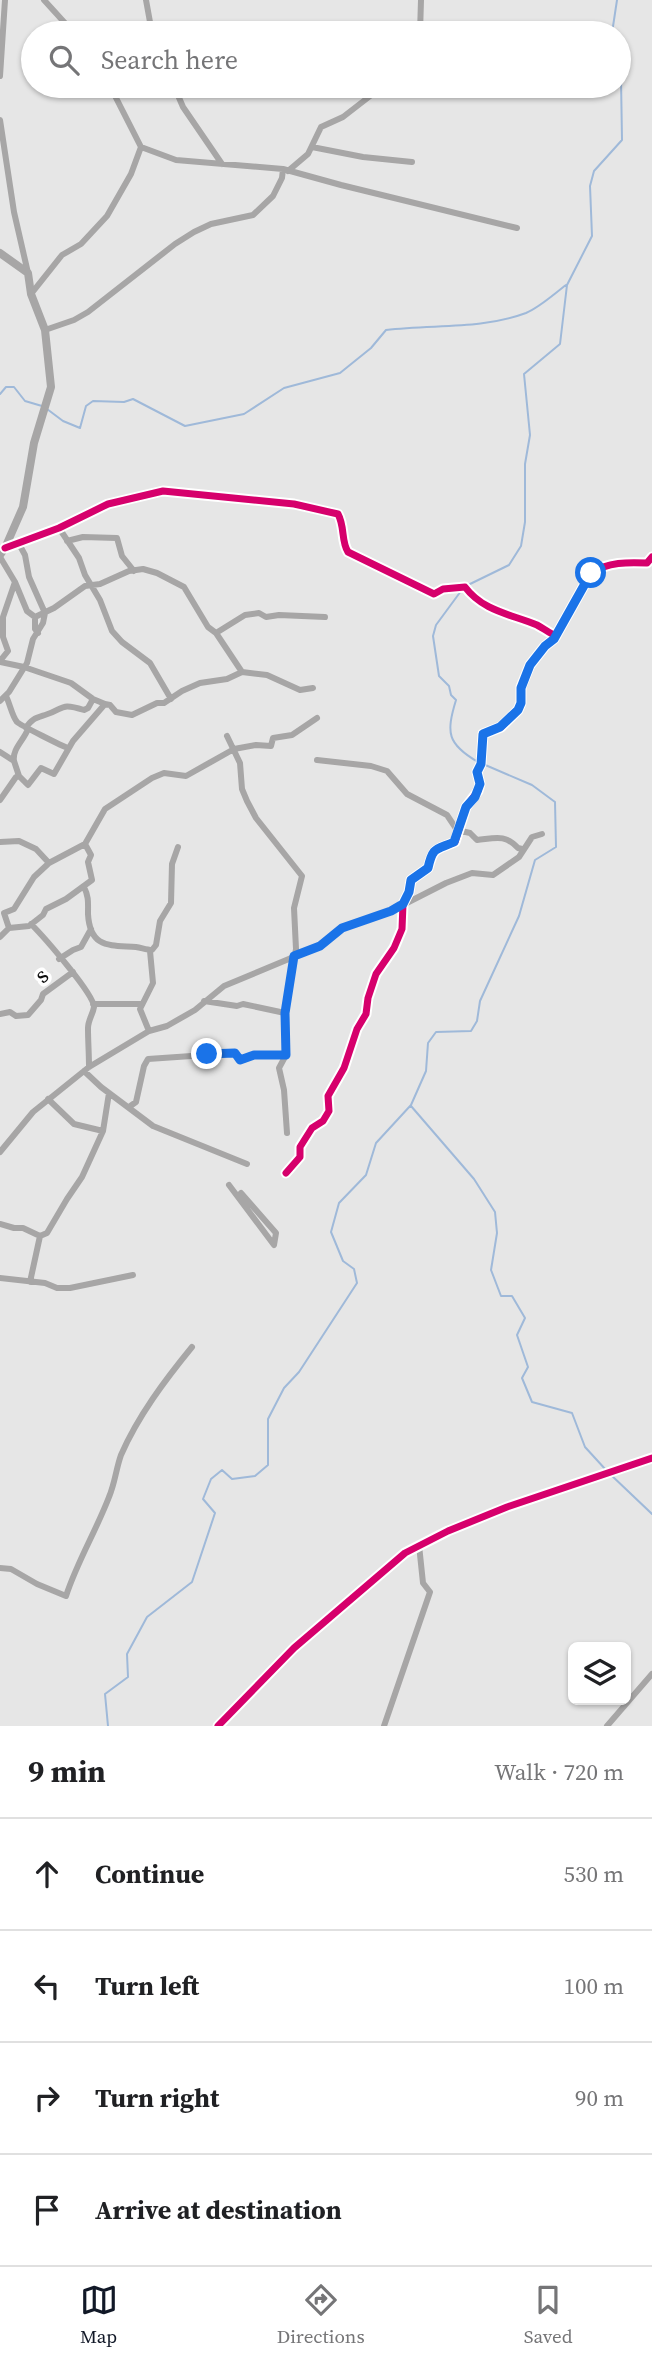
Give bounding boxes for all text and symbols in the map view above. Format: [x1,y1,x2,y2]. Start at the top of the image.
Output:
search box [21,21,631,98]
icon: search [45,41,83,79]
text: Search here [101,42,238,78]
route start [575,557,606,588]
street label: s [27,960,55,990]
route end [191,1038,222,1069]
map controls [568,1642,631,1705]
button: layers [568,1642,631,1705]
text: 9 min [28,1751,106,1792]
text: Walk · 720 m [494,1756,624,1788]
icon: ahead [28,1855,66,1893]
text: Continue [95,1856,204,1892]
text: 530 m [563,1858,624,1890]
icon: left [28,1967,66,2005]
text: Turn left [95,1968,199,2004]
text: 100 m [563,1970,624,2002]
icon: right [28,2079,66,2117]
text: Turn right [95,2080,219,2116]
text: 90 m [575,2082,624,2114]
icon: arrive [28,2191,66,2229]
text: Arrive at destination [95,2192,342,2228]
tab: Map [80,2281,118,2349]
tab: Directions [277,2281,365,2349]
tab: Saved [524,2281,572,2349]

